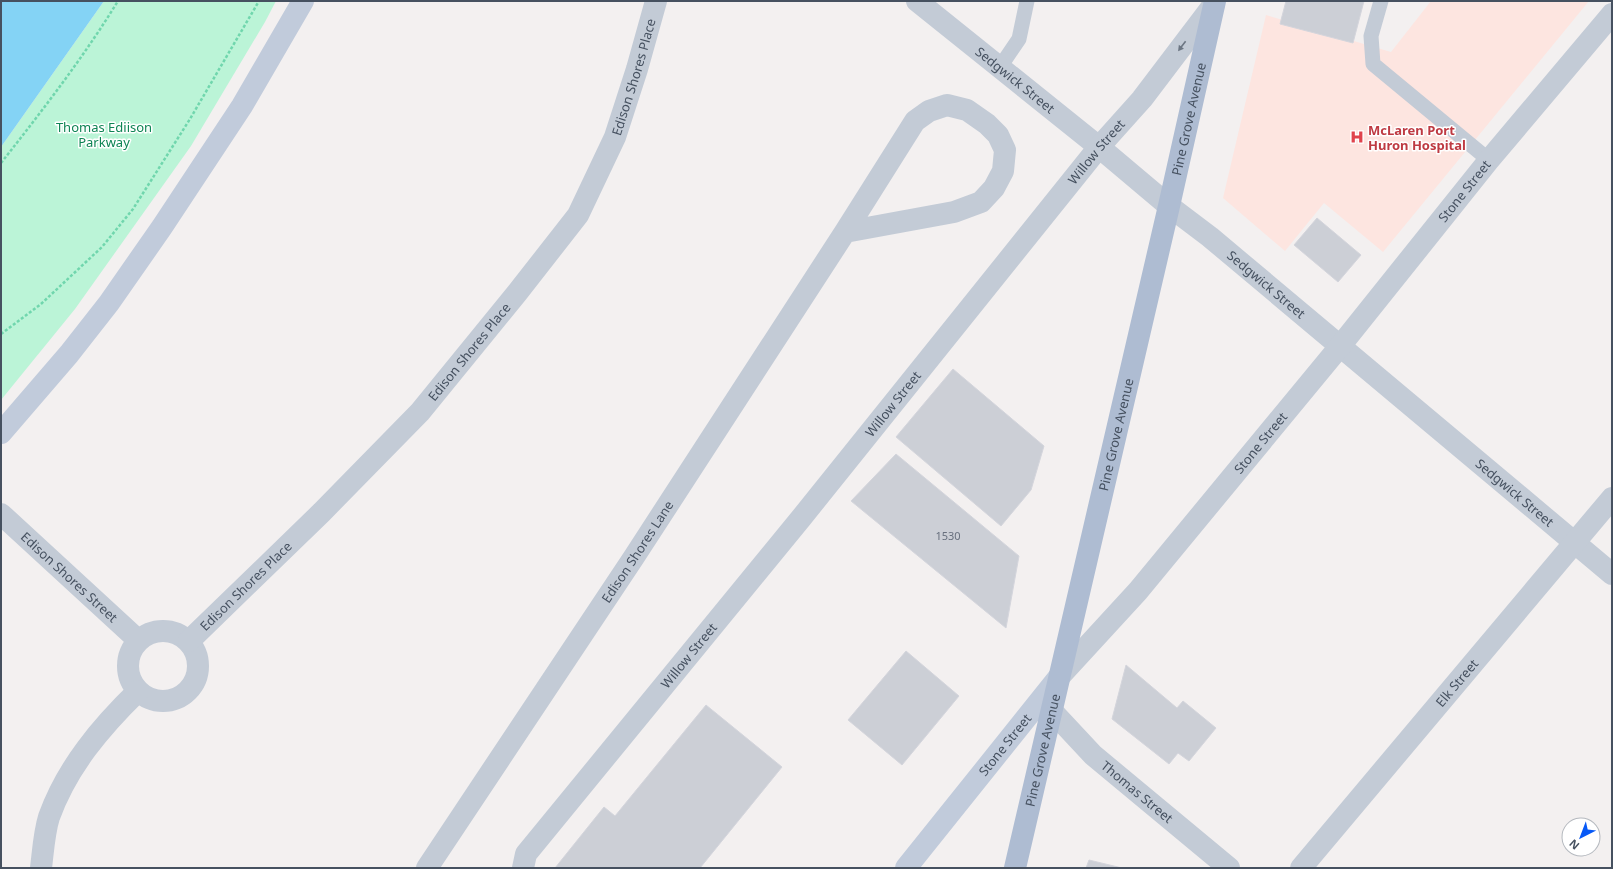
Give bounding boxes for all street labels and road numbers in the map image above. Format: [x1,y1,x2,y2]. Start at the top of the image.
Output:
street label: Edison Shores Place [607,16,660,138]
street label: Sedgwick Street [972,42,1059,117]
street label: Pine Grove Avenue [1167,61,1210,177]
street label: Willow Street [1064,115,1129,188]
street label: Stone Street [1434,156,1495,226]
street label: Sedgwick Street [1224,246,1310,323]
street label: Edison Shores Place [424,299,514,405]
street label: Willow Street [861,367,925,441]
street label: Pine Grove Avenue [1094,376,1138,493]
street label: Stone Street [1230,408,1291,477]
street label: Sedgwick Street [1472,454,1558,531]
street label: Edison Shores Lane [597,497,677,606]
street label: Edison Shores Street [17,528,122,626]
street label: Edison Shores Place [196,537,296,635]
street label: Willow Street [656,619,721,692]
street label: Elk Street [1431,655,1482,710]
street label: Pine Grove Avenue [1021,692,1064,808]
street label: Stone Street [974,710,1035,780]
street label: Thomas Street [1097,756,1177,827]

